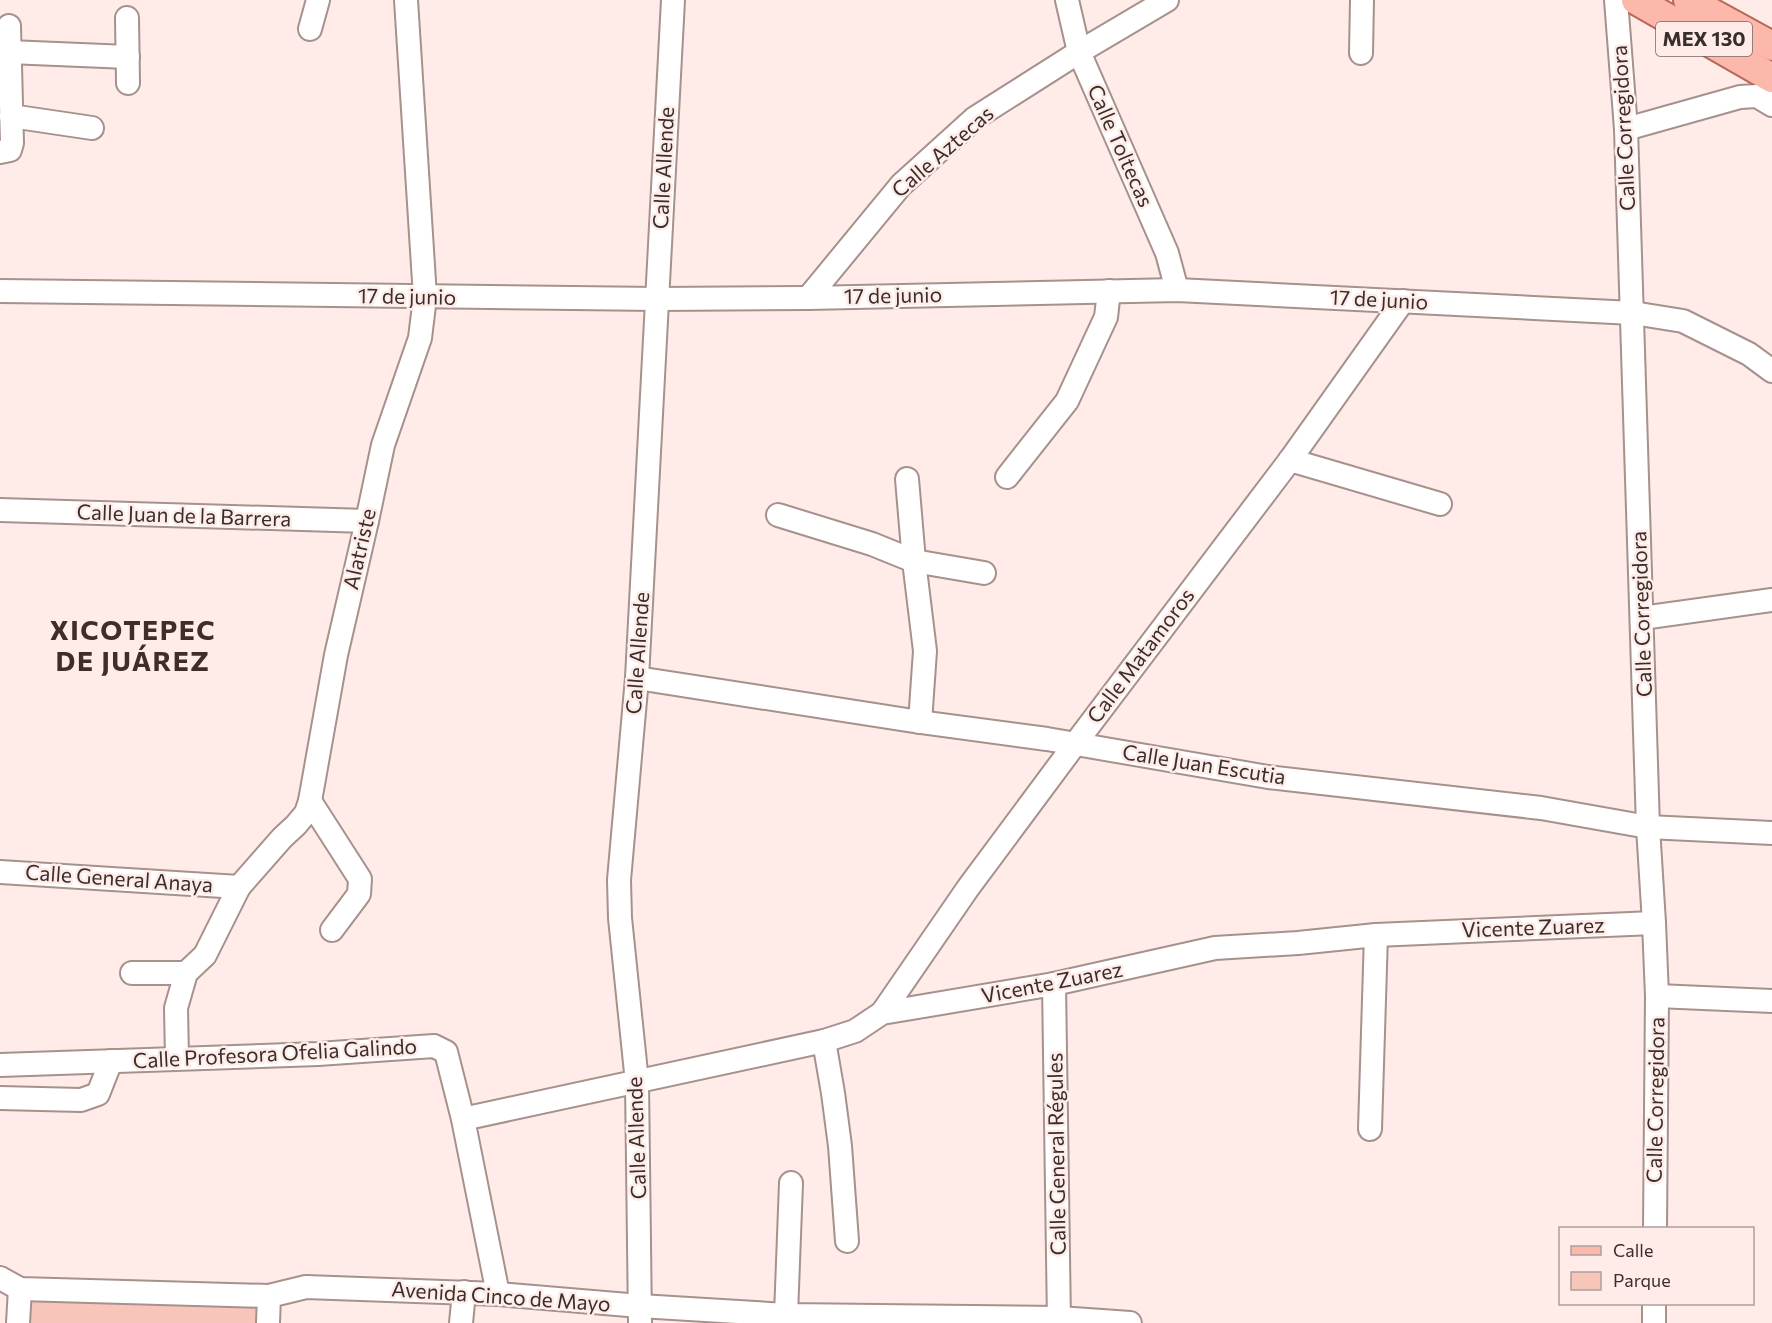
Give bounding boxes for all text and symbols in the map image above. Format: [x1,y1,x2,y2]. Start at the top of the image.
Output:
road number: MEX 130 [1656,22,1752,56]
street label: Calle Corregidora [1606,44,1639,212]
street label: Calle Toltecas [1083,80,1159,210]
street label: Calle Aztecas [886,100,998,202]
street label: Calle Allende [647,106,678,230]
street label: 17 de junio [844,281,942,308]
street label: 17 de junio [358,282,456,309]
street label: 17 de junio [1329,283,1429,314]
street label: Calle Juan de la Barrera [76,498,292,531]
street label: Alatriste [337,506,380,592]
street label: Calle Corregidora [1625,531,1656,698]
street label: Calle Matamoros [1081,583,1199,727]
street label: Calle Allende [620,591,653,715]
district label: XICOTEPEC DE JUÁREZ [50,613,216,677]
street label: Calle Juan Escutia [1121,738,1288,789]
street label: Calle General Anaya [24,858,214,897]
street label: Vicente Zuarez [1461,912,1605,941]
street label: Vicente Zuarez [979,956,1124,1007]
street label: Calle Corregidora [1641,1017,1668,1183]
street label: Calle Profesora Ofelia Galindo [132,1033,418,1072]
street label: Calle General Régules [1041,1052,1070,1256]
street label: Calle Allende [621,1076,650,1200]
legend [1559,1227,1754,1305]
text: Calle [1613,1239,1653,1261]
text: Parque [1613,1269,1671,1291]
street label: Avenida Cinco de Mayo [391,1275,611,1316]

